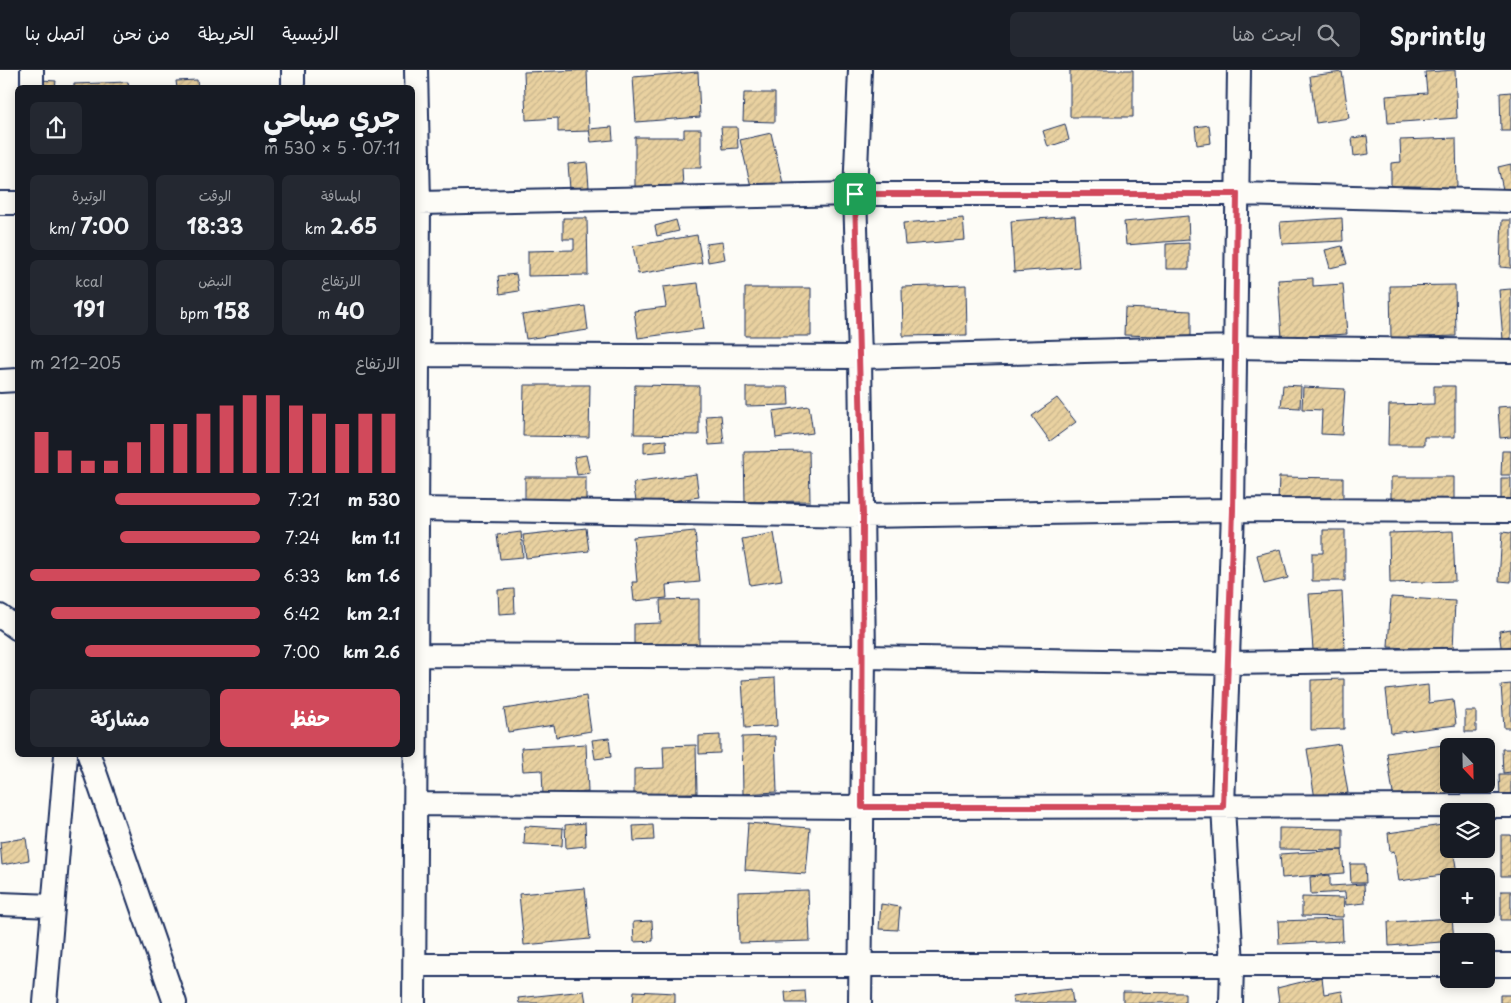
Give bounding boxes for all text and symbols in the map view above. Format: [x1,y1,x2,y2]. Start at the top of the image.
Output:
search box [1010,12,1360,57]
text: Sprintly [1390,17,1486,53]
text: اتصل بنا [25,19,85,46]
text: من نحن [113,19,170,46]
text: الخريطة [198,19,254,46]
text: الرئيسية [282,19,339,46]
text: ابحث هنا [1232,19,1302,47]
icon: search [1314,21,1342,49]
text: جري صباحي [263,94,400,137]
button: share [30,102,82,154]
text: 07:11 · 5 × 530 m [264,135,400,159]
pin [834,173,876,215]
icon: arrive [841,180,869,208]
text: الوتيرة [72,185,106,206]
text: الوقت [199,185,231,206]
text: المسافة [321,185,361,206]
text: 7:00 [80,209,129,241]
text: 18:33 [187,209,243,241]
text: 2.65 [330,209,377,241]
text: /km [49,218,80,239]
text: km [305,218,330,239]
text: النبض [198,270,232,291]
text: الارتفاع [321,270,361,291]
text: kcal [75,271,103,292]
text: 191 [73,292,105,324]
text: 158 [214,294,250,326]
text: 40 [335,294,365,326]
text: bpm [180,303,214,324]
text: m [317,303,335,324]
text: 205–212 m [30,350,121,374]
text: الارتفاع [355,350,400,374]
text: 7:21 [288,487,320,511]
text: 530 m [348,487,400,511]
text: 7:24 [285,525,320,549]
text: 1.1 km [352,525,400,549]
text: 6:33 [283,563,320,587]
text: 1.6 km [346,563,400,587]
text: 6:42 [283,601,320,625]
text: 2.1 km [347,601,400,625]
text: 7:00 [283,639,320,663]
text: 2.6 km [343,639,400,663]
button: مشاركة [30,689,210,747]
button: حفظ [220,689,400,747]
north arrow [1440,738,1495,792]
map controls [1440,738,1495,988]
button: layers [1440,803,1495,858]
button: + [1440,868,1495,923]
button: − [1440,933,1495,988]

